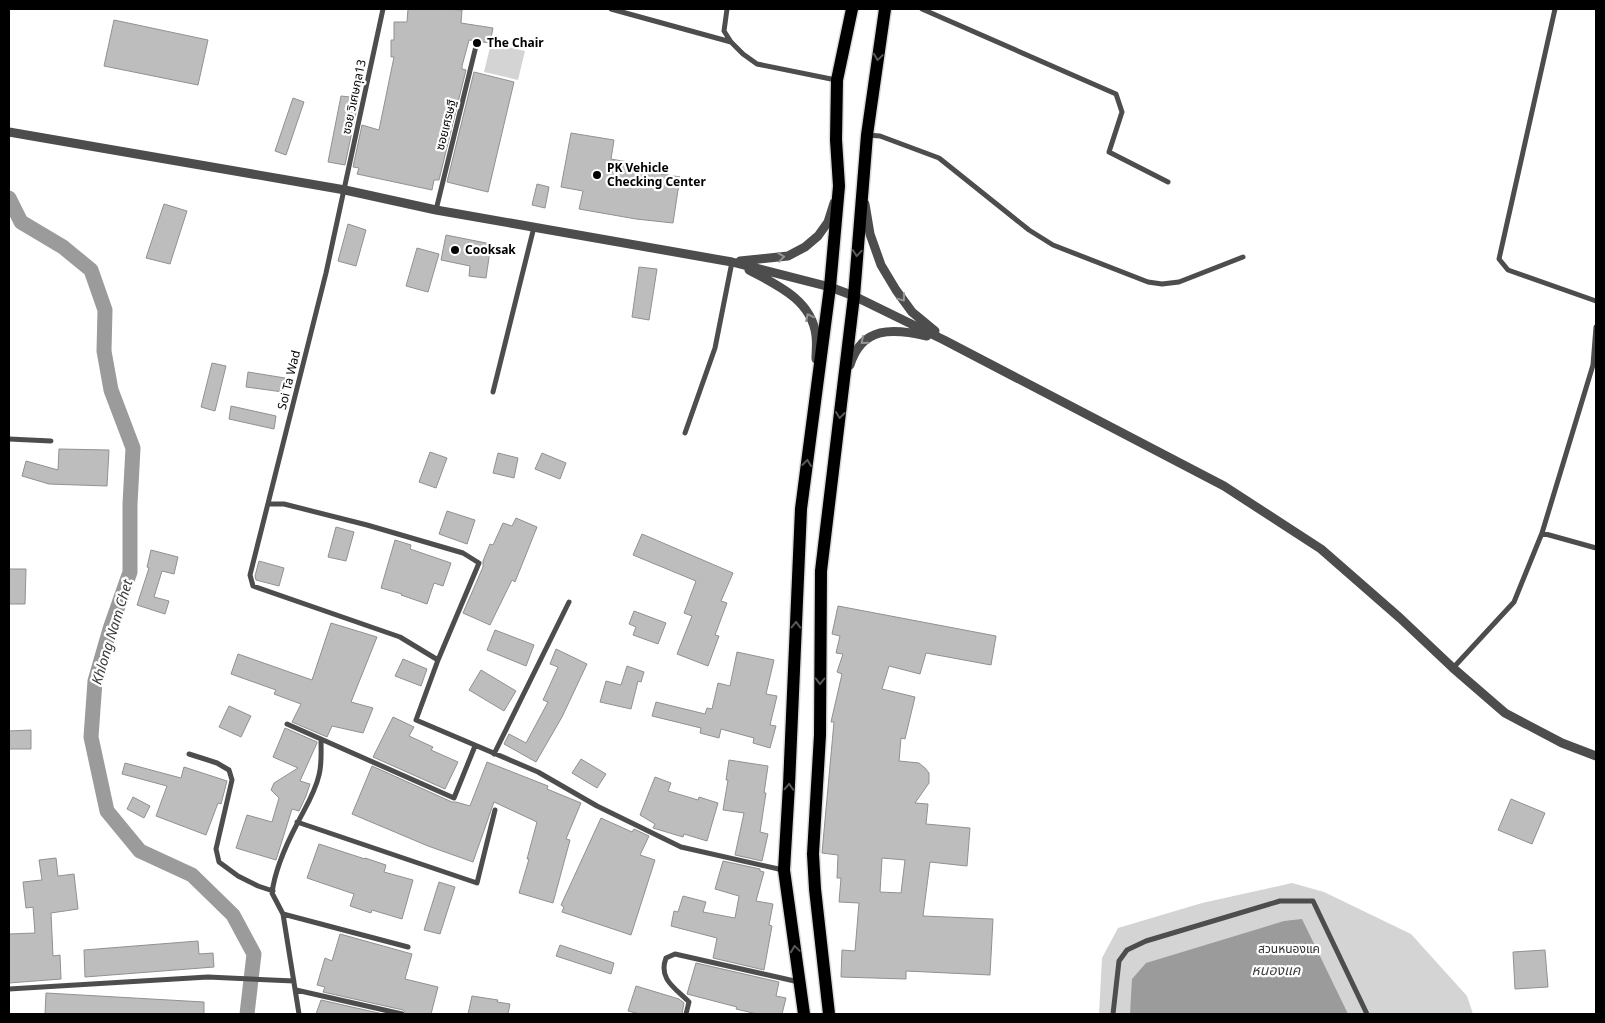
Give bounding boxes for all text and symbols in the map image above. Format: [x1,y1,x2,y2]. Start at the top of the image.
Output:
place label: The Chair [487,34,544,51]
marker: The Chair [471,37,483,49]
one-way arrow [873,53,884,61]
street label: ซอย วิเศษกุล13 [337,58,370,136]
street label: ซอยเศรษฐี [431,97,460,152]
place label: PK Vehicle Checking Center [607,159,706,190]
marker: PK Vehicle Checking Center [591,169,603,181]
place label: Cooksak [465,241,516,258]
marker: Cooksak [449,244,461,256]
one-way arrow [852,250,863,258]
one-way arrow [777,252,785,263]
one-way arrow [896,292,905,302]
one-way arrow [805,313,816,322]
one-way arrow [861,336,870,345]
street label: Soi Ta Wad [273,348,304,411]
one-way arrow [835,411,846,419]
one-way arrow [801,458,812,466]
water label: Khlong Nam Chet [86,576,137,687]
one-way arrow [791,621,802,629]
one-way arrow [815,678,825,685]
one-way arrow [784,783,795,791]
park label: สวนหนองแค [1258,940,1320,957]
one-way arrow [791,944,801,953]
water label: หนองแค [1252,960,1302,979]

